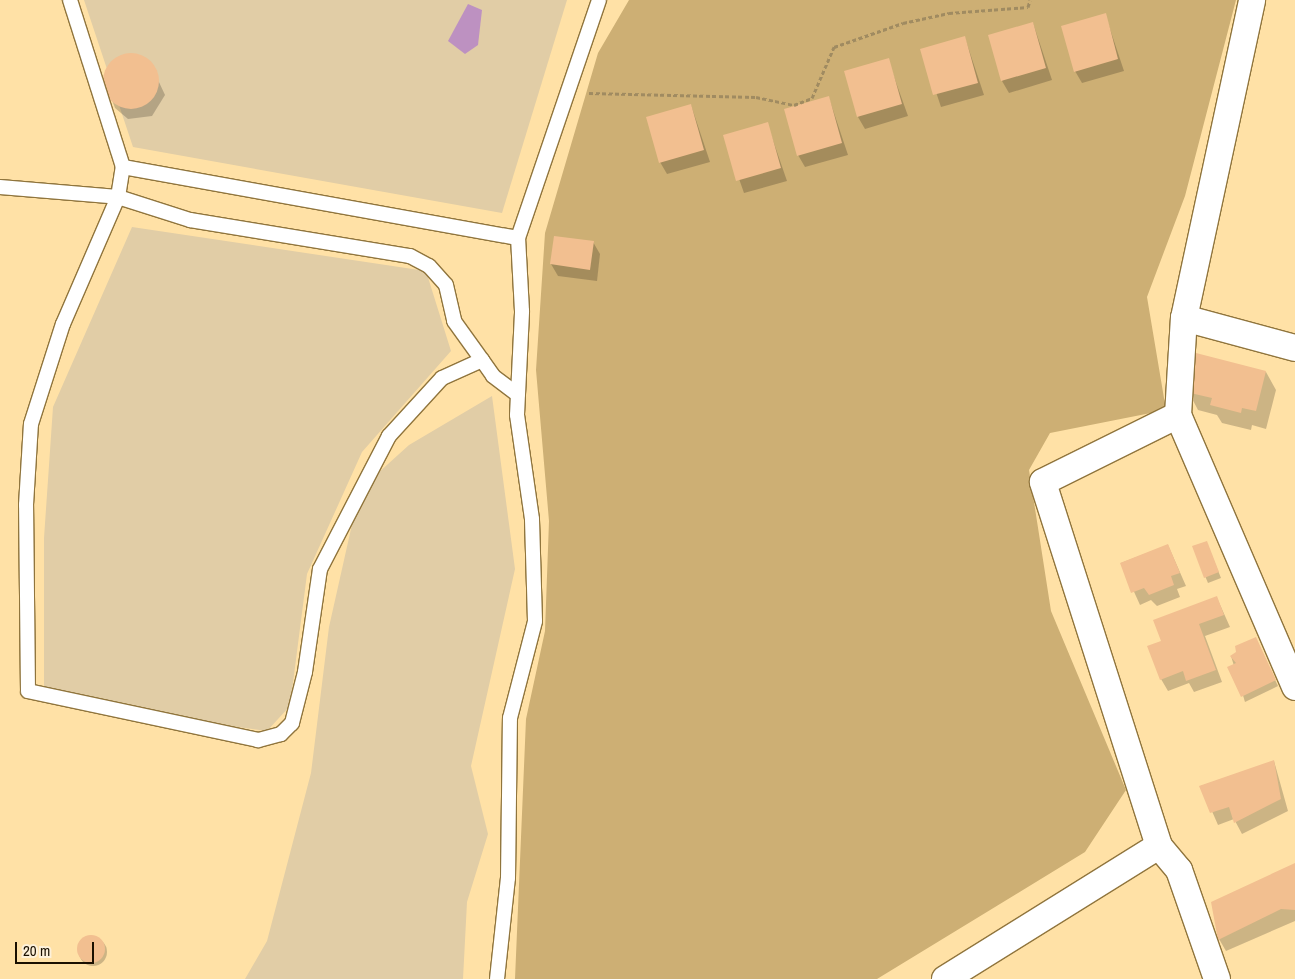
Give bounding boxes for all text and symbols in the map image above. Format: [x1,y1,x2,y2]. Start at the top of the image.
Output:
scale bar [18,932,96,964]
text: 20 m [23,940,50,961]

